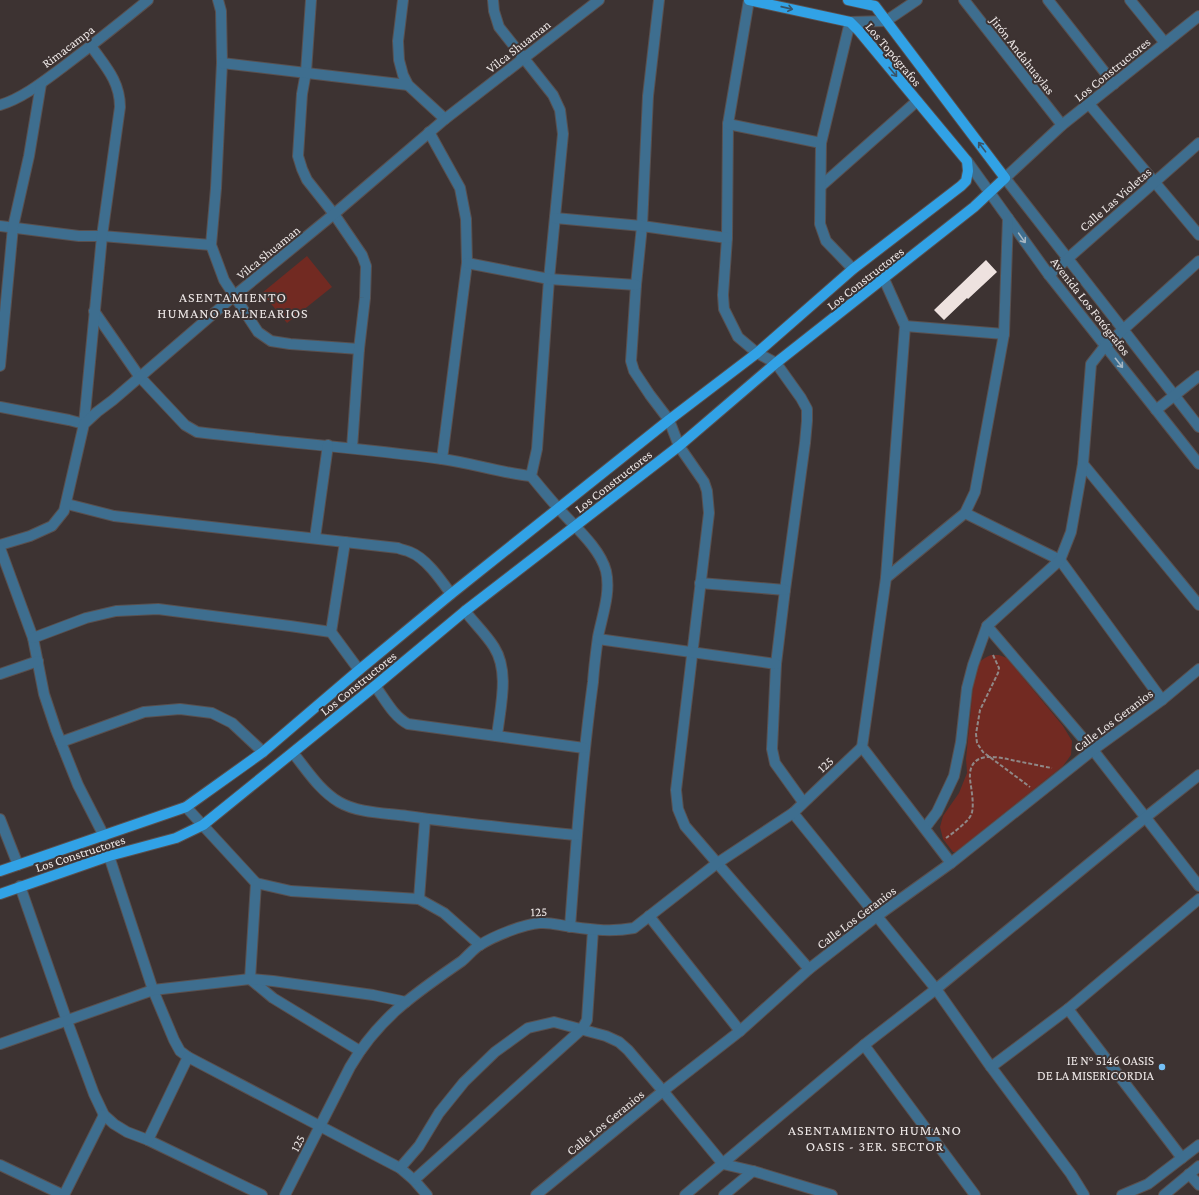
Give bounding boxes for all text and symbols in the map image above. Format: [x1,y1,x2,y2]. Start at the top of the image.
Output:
one-way arrow [780,5,793,13]
street label: Jirón Andahuaylas [987,12,1058,97]
street label: Vilca Shuaman [483,17,553,76]
street label: Los Topógrafos [863,19,925,89]
street label: Rimacampa [39,22,97,71]
street label: Los Constructores [1071,34,1153,105]
one-way arrow [889,66,897,77]
one-way arrow [978,142,986,153]
street label: Calle Las Violetas [1076,164,1154,235]
street label: Vilca Shuaman [234,222,303,283]
one-way arrow [1018,232,1026,243]
street label: Los Constructores [824,244,907,313]
street label: Avenida Los Fotógrafos [1048,254,1133,358]
district label: ASENTAMIENTO HUMANO BALNEARIOS [157,289,309,321]
one-way arrow [1115,357,1123,368]
street label: Los Constructores [572,447,655,516]
street label: Los Constructores [317,648,399,719]
street label: Calle Los Geranios [1071,686,1156,755]
street label: 125 [814,753,837,776]
street label: Los Constructores [33,832,127,875]
street label: Calle Los Geranios [814,883,899,952]
street label: 125 [530,904,548,919]
place label: IE N° 5146 OASIS DE LA MISERICORDIA [1037,1053,1155,1083]
marker: IE N° 5146 OASIS DE LA MISERICORDIA [1157,1062,1167,1072]
street label: Calle Los Geranios [564,1087,647,1158]
district label: ASENTAMIENTO HUMANO OASIS - 3ER. SECTOR [788,1122,962,1154]
street label: 125 [287,1132,308,1154]

